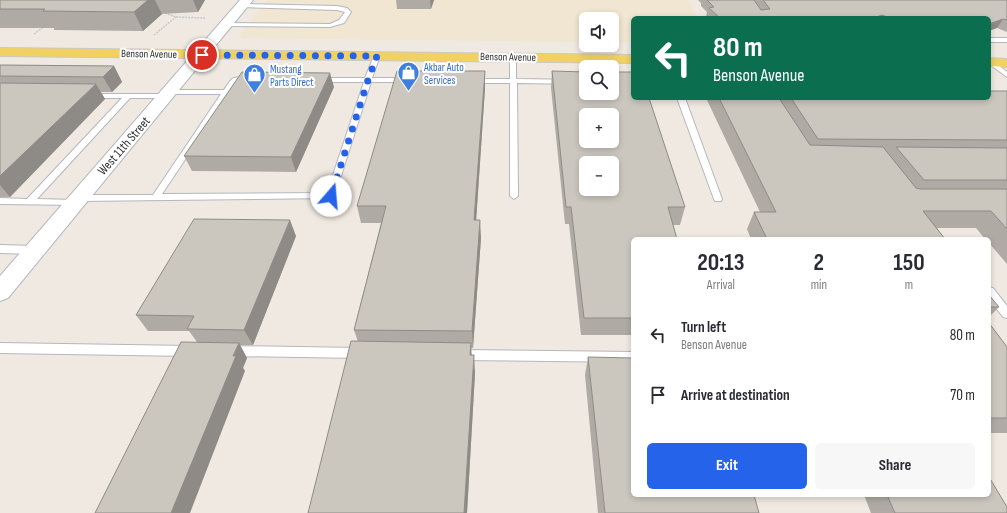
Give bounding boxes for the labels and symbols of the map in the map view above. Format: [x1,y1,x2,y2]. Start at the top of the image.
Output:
pin [185,38,219,72]
street label: Benson Avenue [121,47,177,61]
street label: Benson Avenue [480,50,536,64]
shop icon: Akbar Auto Services [395,60,421,93]
place label: Akbar Auto Services [423,61,464,87]
shop icon: Mustang Parts Direct [242,62,268,95]
place label: Mustang Parts Direct [270,63,314,89]
street label: West 11th Street [94,113,154,178]
position arrow [310,175,352,217]

